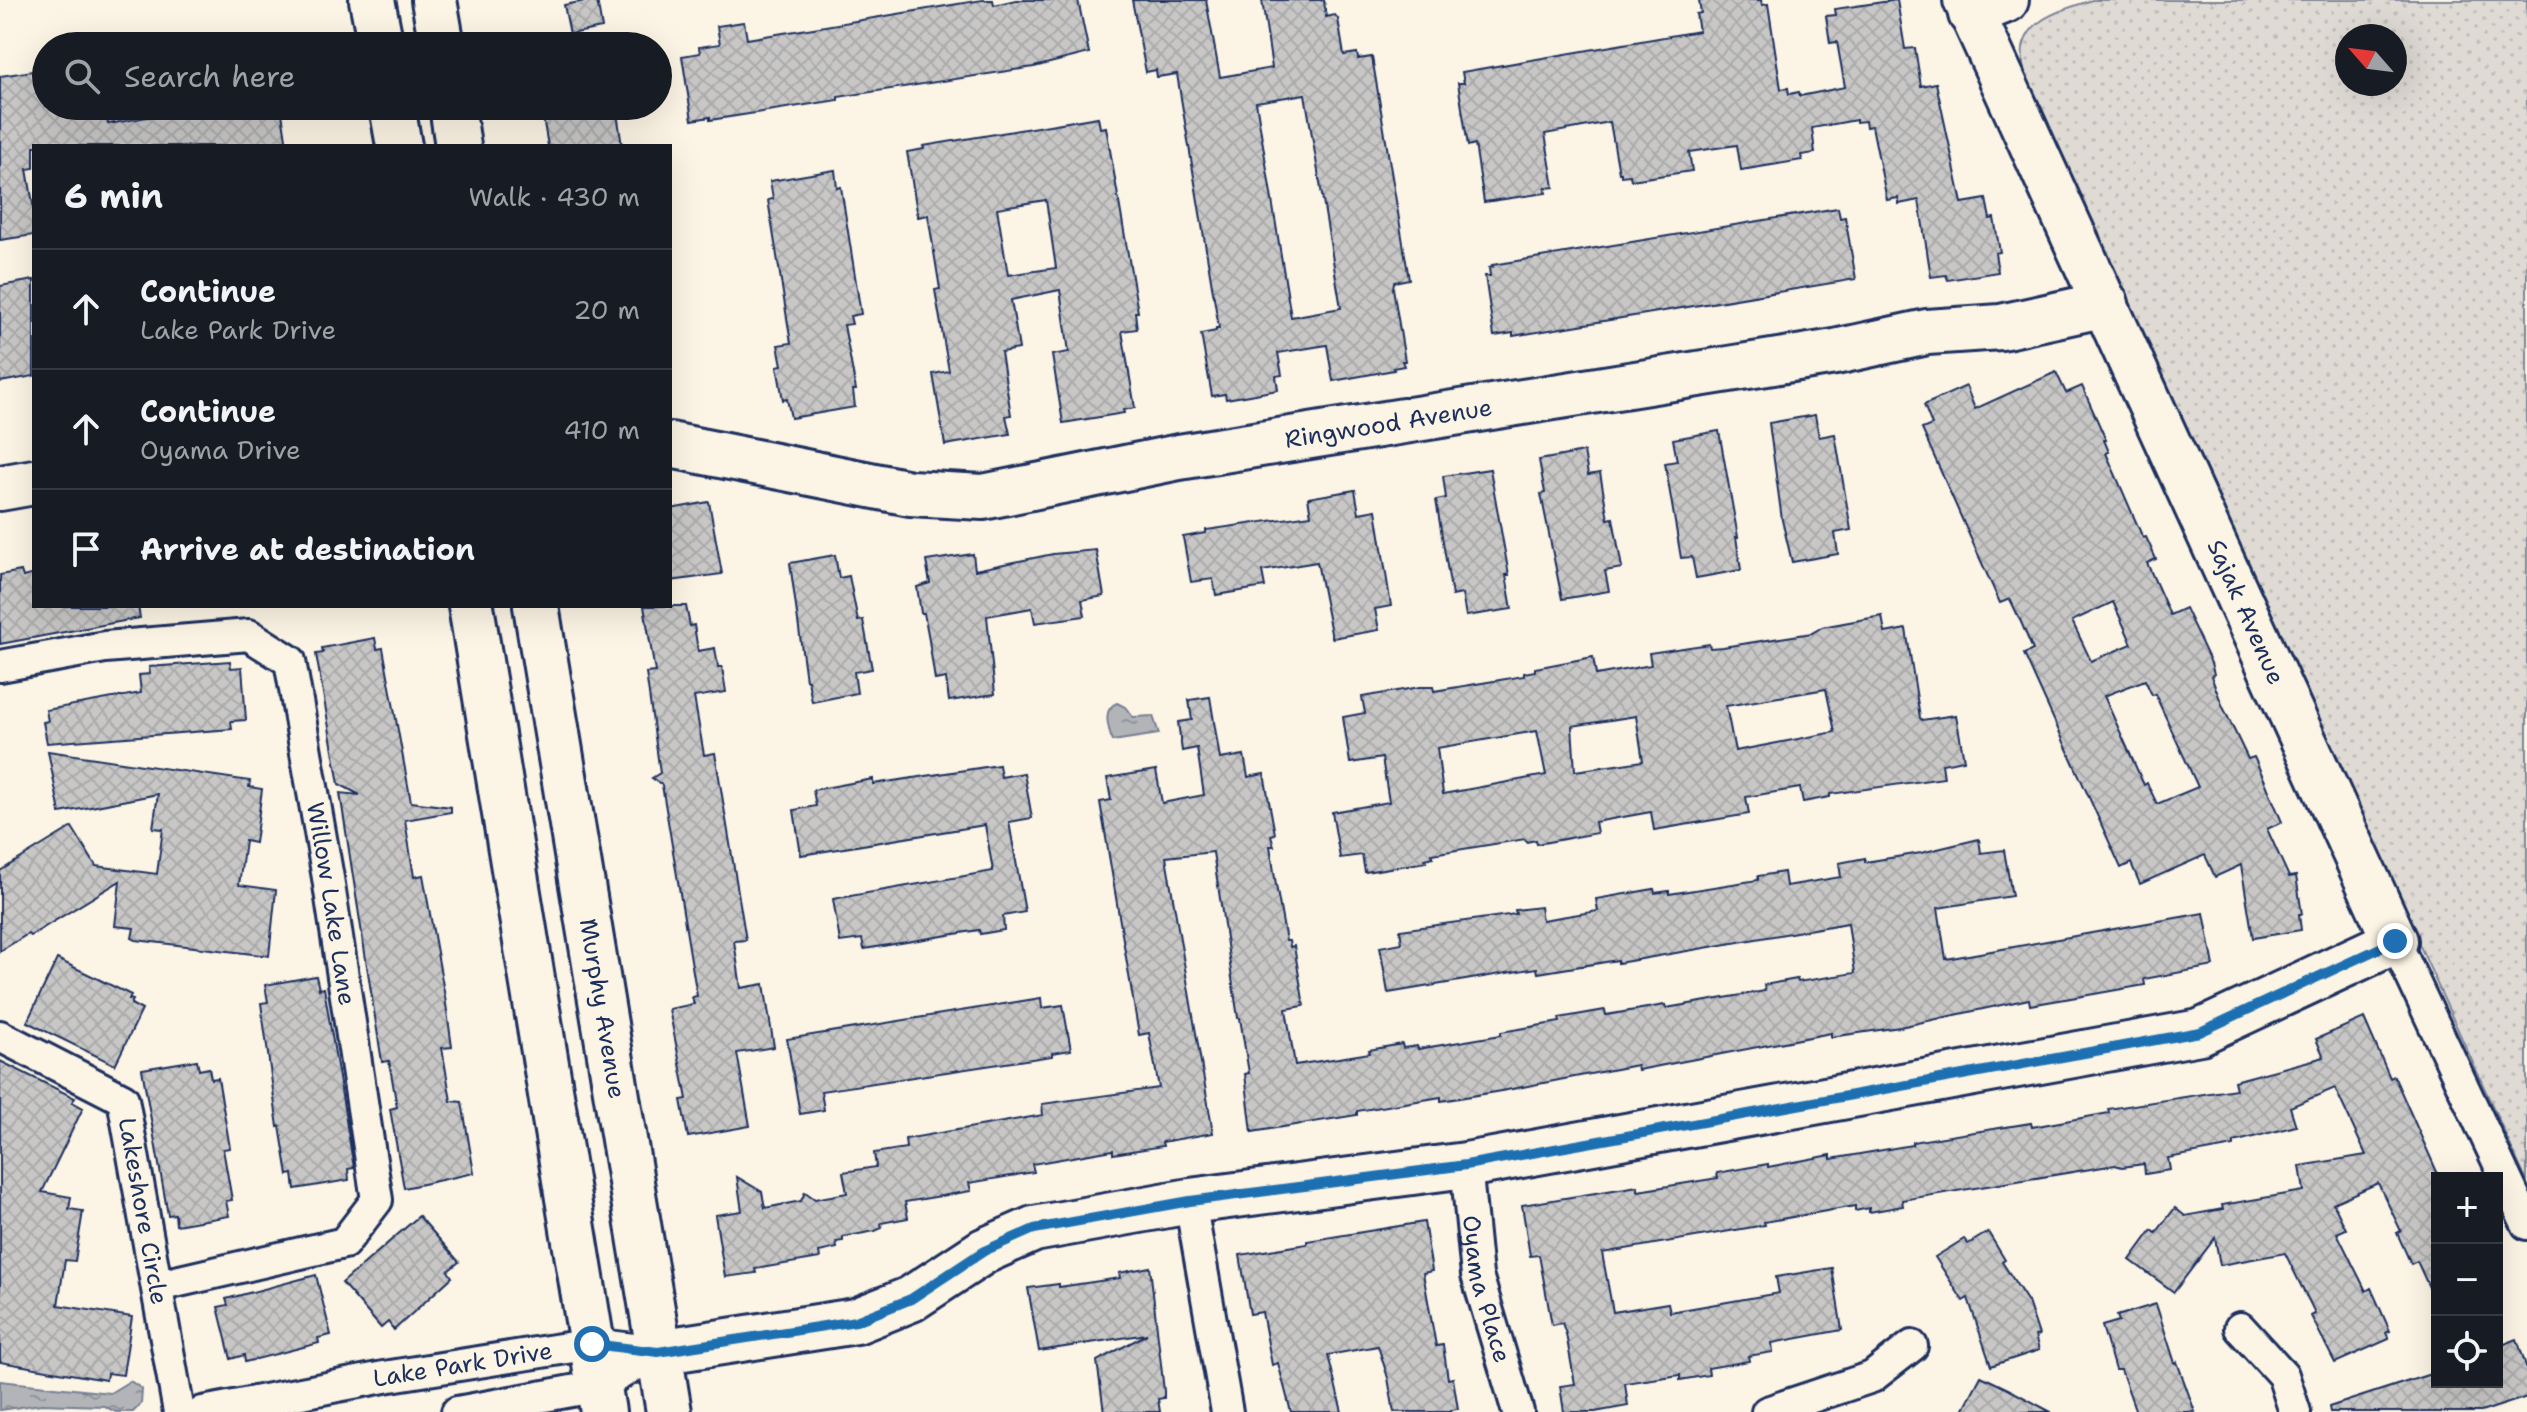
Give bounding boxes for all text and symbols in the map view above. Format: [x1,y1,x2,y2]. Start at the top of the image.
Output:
north arrow [2335,24,2407,96]
search box [32,32,672,120]
icon: search [60,54,104,98]
text: Search here [124,56,295,97]
text: 6 min [64,173,163,219]
text: Walk · 430 m [468,179,640,214]
text: Continue [140,271,276,312]
icon: ahead [64,287,108,331]
text: 20 m [573,292,640,327]
text: Lake Park Drive [140,312,336,347]
text: Continue [140,391,276,432]
street label: Ringwood Avenue [1282,391,1494,456]
icon: ahead [64,407,108,451]
text: 410 m [563,412,640,447]
text: Oyama Drive [140,432,301,467]
icon: arrive [64,527,108,571]
text: Arrive at destination [140,529,475,570]
street label: Sajak Avenue [2200,534,2292,690]
street label: Willow Lake Lane [299,800,363,1008]
street label: Murphy Avenue [572,916,633,1101]
route end [2377,923,2413,959]
street label: Lakeshore Circle [111,1115,175,1307]
map controls [2431,1172,2503,1388]
button: + [2431,1172,2503,1244]
street label: Oyama Place [1455,1214,1518,1367]
button: − [2431,1244,2503,1316]
button: locate [2431,1316,2503,1388]
route start [574,1326,610,1362]
street label: Lake Park Drive [370,1335,555,1395]

